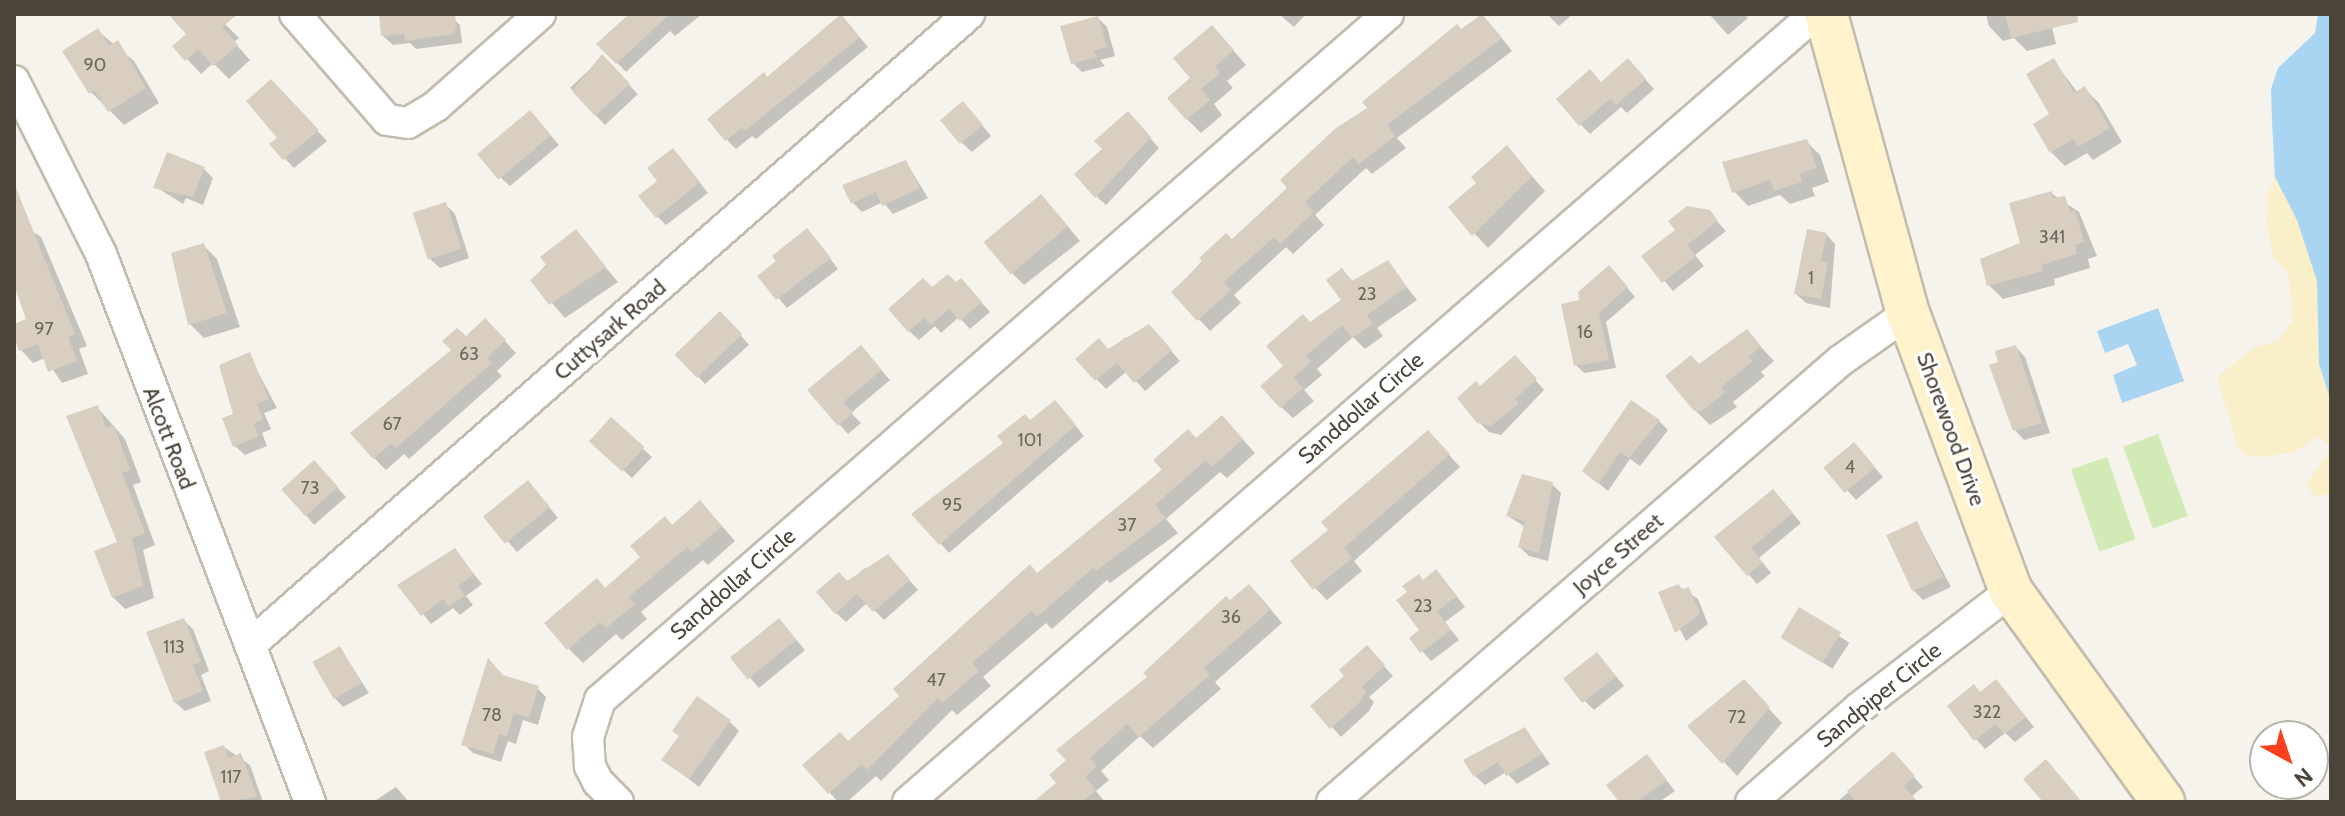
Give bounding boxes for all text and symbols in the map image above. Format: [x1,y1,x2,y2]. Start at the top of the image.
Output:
house number: 90 [84,54,106,76]
house number: 341 [2039,226,2065,248]
house number: 1 [1808,267,1814,289]
street label: Cuttysark Road [549,274,671,386]
house number: 23 [1357,283,1377,305]
house number: 97 [34,318,54,340]
house number: 16 [1577,321,1593,343]
house number: 63 [459,343,479,365]
street label: Sanddollar Circle [1293,347,1429,469]
street label: Shorewood Drive [1911,349,1991,509]
street label: Alcott Road [137,383,201,493]
house number: 67 [382,413,402,435]
house number: 101 [1018,429,1042,451]
house number: 4 [1845,456,1855,478]
house number: 73 [301,477,319,499]
house number: 95 [942,494,962,516]
street label: Joyce Street [1568,508,1668,600]
house number: 37 [1118,514,1136,536]
street label: Sanddollar Circle [665,523,801,645]
house number: 23 [1413,595,1433,617]
house number: 36 [1221,606,1241,628]
house number: 113 [163,636,185,658]
street label: Sandpiper Circle [1812,637,1946,753]
house number: 47 [926,669,946,691]
house number: 322 [1973,701,2001,723]
house number: 78 [482,704,502,726]
house number: 72 [1728,706,1746,728]
north arrow [2249,720,2329,800]
text: N [2289,762,2318,793]
house number: 117 [221,766,241,788]

